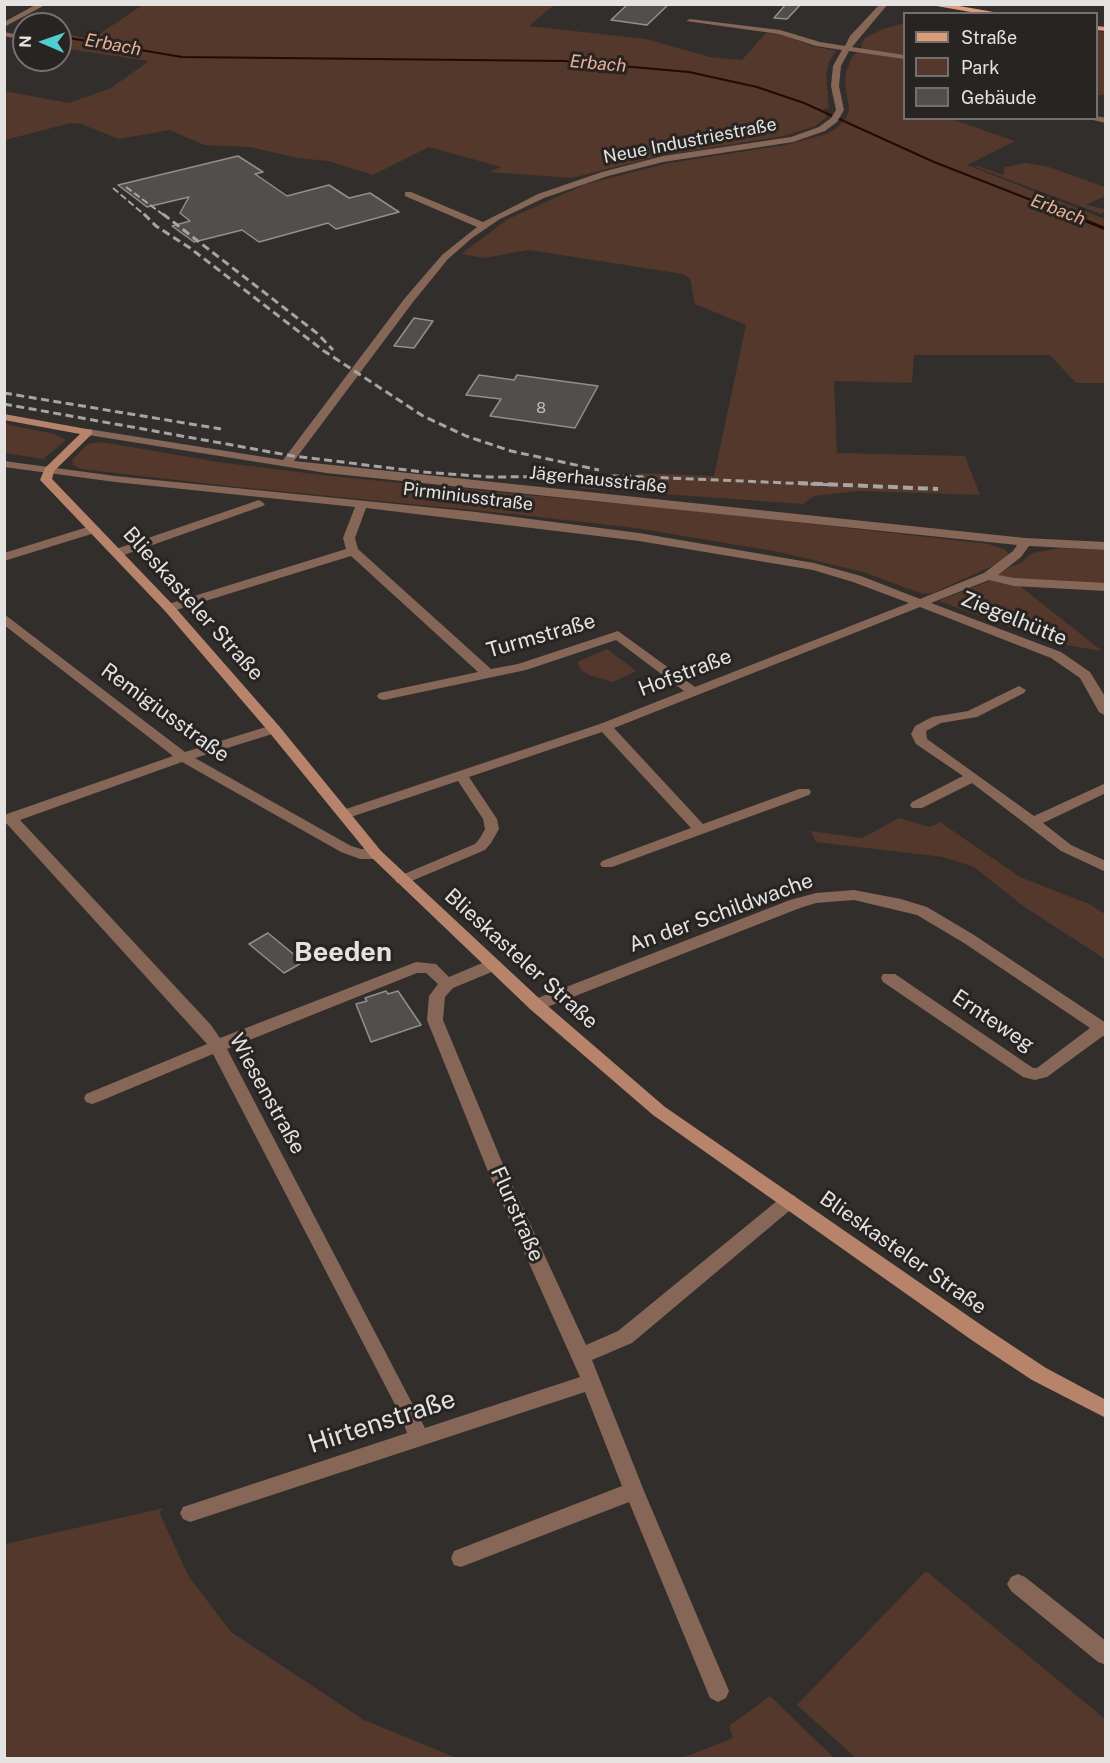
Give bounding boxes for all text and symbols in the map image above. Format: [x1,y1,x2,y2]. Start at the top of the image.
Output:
north arrow [12,12,72,72]
legend [903,12,1098,120]
text: Straße [961,27,1017,48]
water label: Erbach [83,29,143,61]
text: N [16,35,35,48]
water label: Erbach [569,51,627,77]
text: Park [961,57,999,78]
text: Gebäude [961,87,1036,108]
street label: Neue Industriestraße [601,114,779,168]
water label: Erbach [1028,190,1088,230]
house number: 8 [536,399,546,417]
street label: Jägerhausstraße [528,462,668,498]
street label: Pirminiusstraße [402,478,534,516]
street label: Blieskasteler Straße [117,522,269,686]
street label: Ziegelhütte [957,586,1071,652]
street label: Turmstraße [484,608,598,664]
street label: Hofstraße [635,644,735,702]
street label: Remigiusstraße [96,658,234,768]
street label: An der Schildwache [626,868,816,958]
street label: Blieskasteler Straße [439,883,603,1035]
district label: Beeden [294,937,392,969]
street label: Ernteweg [947,984,1039,1058]
street label: Wiesenstraße [224,1029,310,1159]
street label: Flurstraße [485,1163,549,1265]
street label: Blieskasteler Straße [815,1186,991,1320]
street label: Hirtenstraße [305,1384,459,1460]

